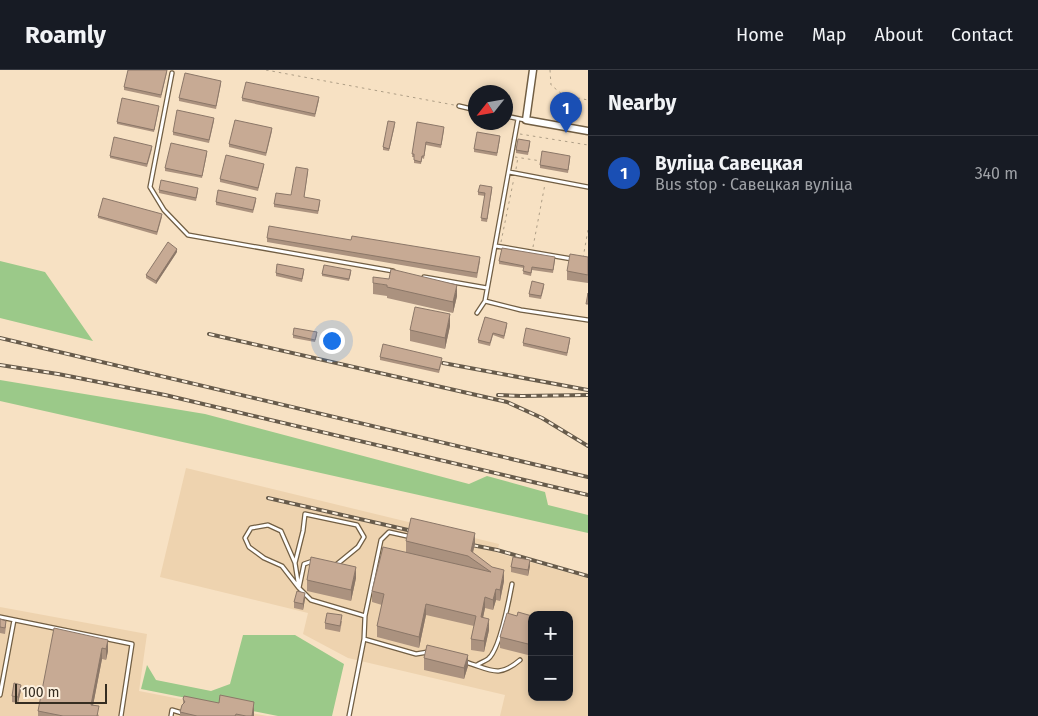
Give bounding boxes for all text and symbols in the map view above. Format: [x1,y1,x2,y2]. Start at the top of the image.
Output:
text: Roamly [25,21,106,49]
text: Home [736,24,784,46]
text: Map [812,24,846,46]
text: About [874,24,923,46]
text: Contact [951,24,1013,46]
north arrow [468,85,513,130]
text: Nearby [608,90,676,116]
pin: 1 [550,92,582,133]
text: Вуліца Савецкая [655,152,803,175]
text: 1 [620,164,628,183]
text: 340 m [975,164,1018,183]
text: Bus stop · Савецкая вуліца [655,175,853,194]
your location [319,328,345,354]
map controls [528,611,573,701]
button: + [528,611,573,656]
button: − [528,656,573,701]
scale bar [15,681,108,704]
text: 100 m [22,684,59,701]

